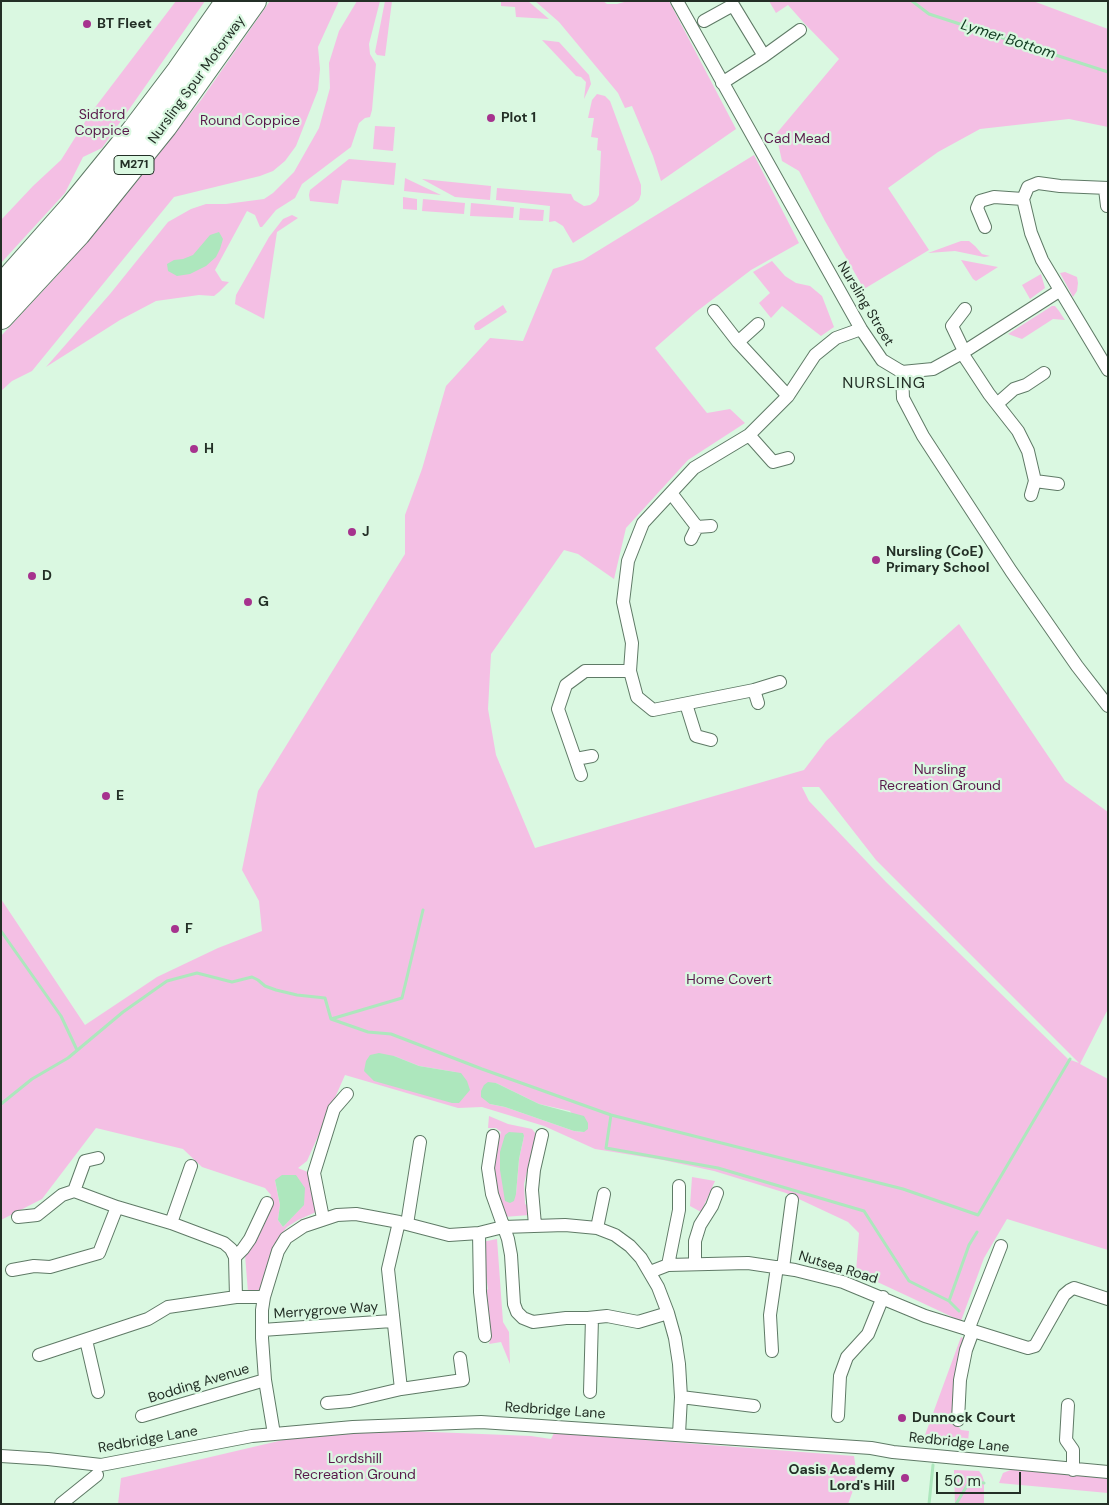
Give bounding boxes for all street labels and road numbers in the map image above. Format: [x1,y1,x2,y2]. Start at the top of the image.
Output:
street label: Nursling Spur Motorway [145,13,249,147]
road number: M271 [114,156,154,174]
street label: Nursling Street [833,259,897,349]
street label: Nutsea Road [796,1248,880,1288]
street label: Merrygrove Way [273,1299,379,1323]
street label: Bodding Avenue [146,1361,252,1407]
street label: Redbridge Lane [504,1399,606,1423]
street label: Redbridge Lane [97,1423,199,1457]
street label: Redbridge Lane [908,1429,1010,1457]

